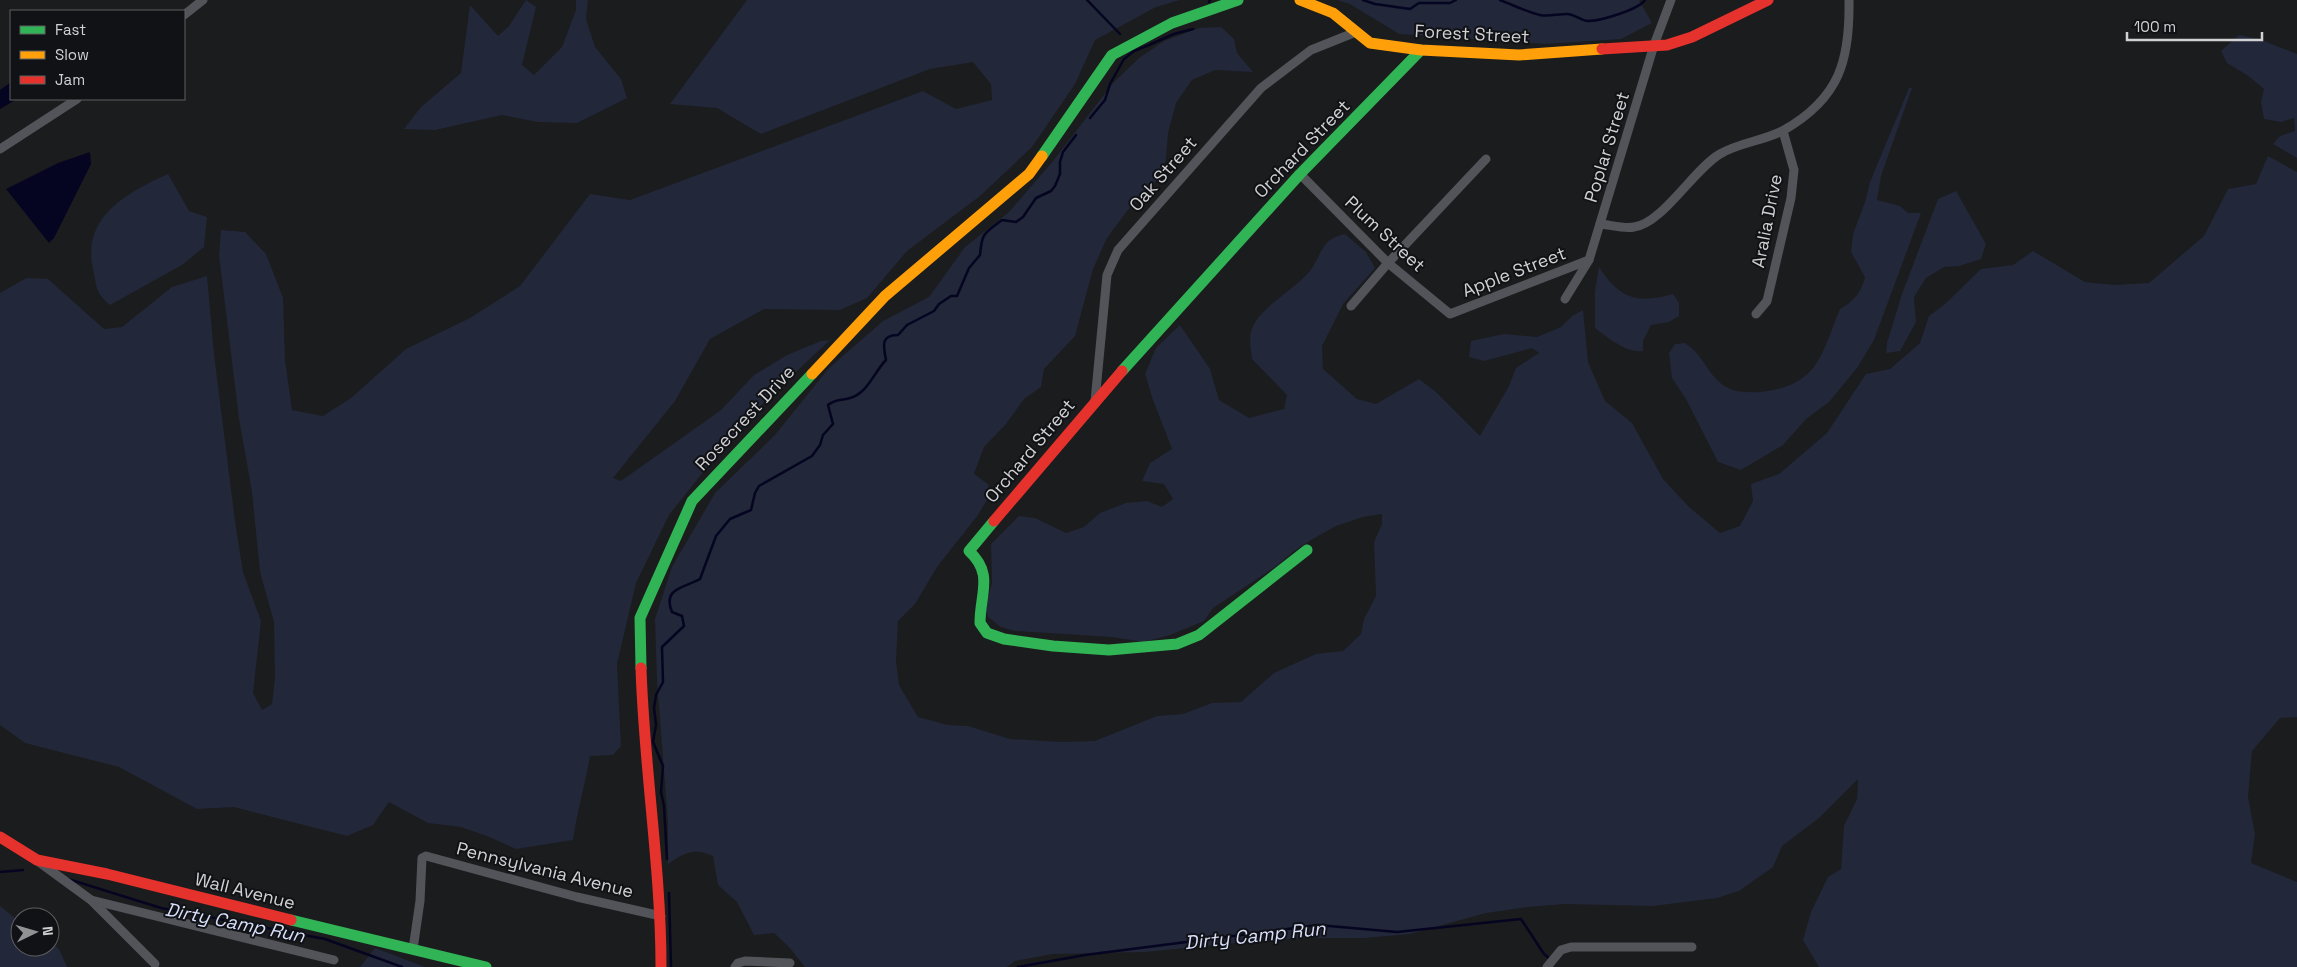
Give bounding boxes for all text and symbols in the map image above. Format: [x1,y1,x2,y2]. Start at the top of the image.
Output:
legend [10,10,185,100]
scale bar [2127,10,2262,42]
text: 100 m [2134,17,2176,36]
street label: Forest Street [1414,19,1530,48]
text: Fast [55,20,86,39]
text: Slow [55,45,89,64]
text: Jam [55,70,85,89]
street label: Poplar Street [1579,89,1634,205]
street label: Orchard Street [1249,95,1354,203]
street label: Oak Street [1124,132,1201,216]
street label: Aralia Drive [1746,172,1787,270]
street label: Plum Street [1340,191,1430,277]
street label: Apple Street [1459,241,1569,302]
street label: Rosecrest Drive [690,360,799,475]
street label: Orchard Street [980,394,1080,507]
street label: Pennsylvania Avenue [454,836,636,903]
street label: Wall Avenue [193,867,298,914]
water label: Dirty Camp Run [163,897,307,948]
north arrow [10,907,60,957]
water label: Dirty Camp Run [1183,916,1327,955]
text: N [39,925,57,936]

